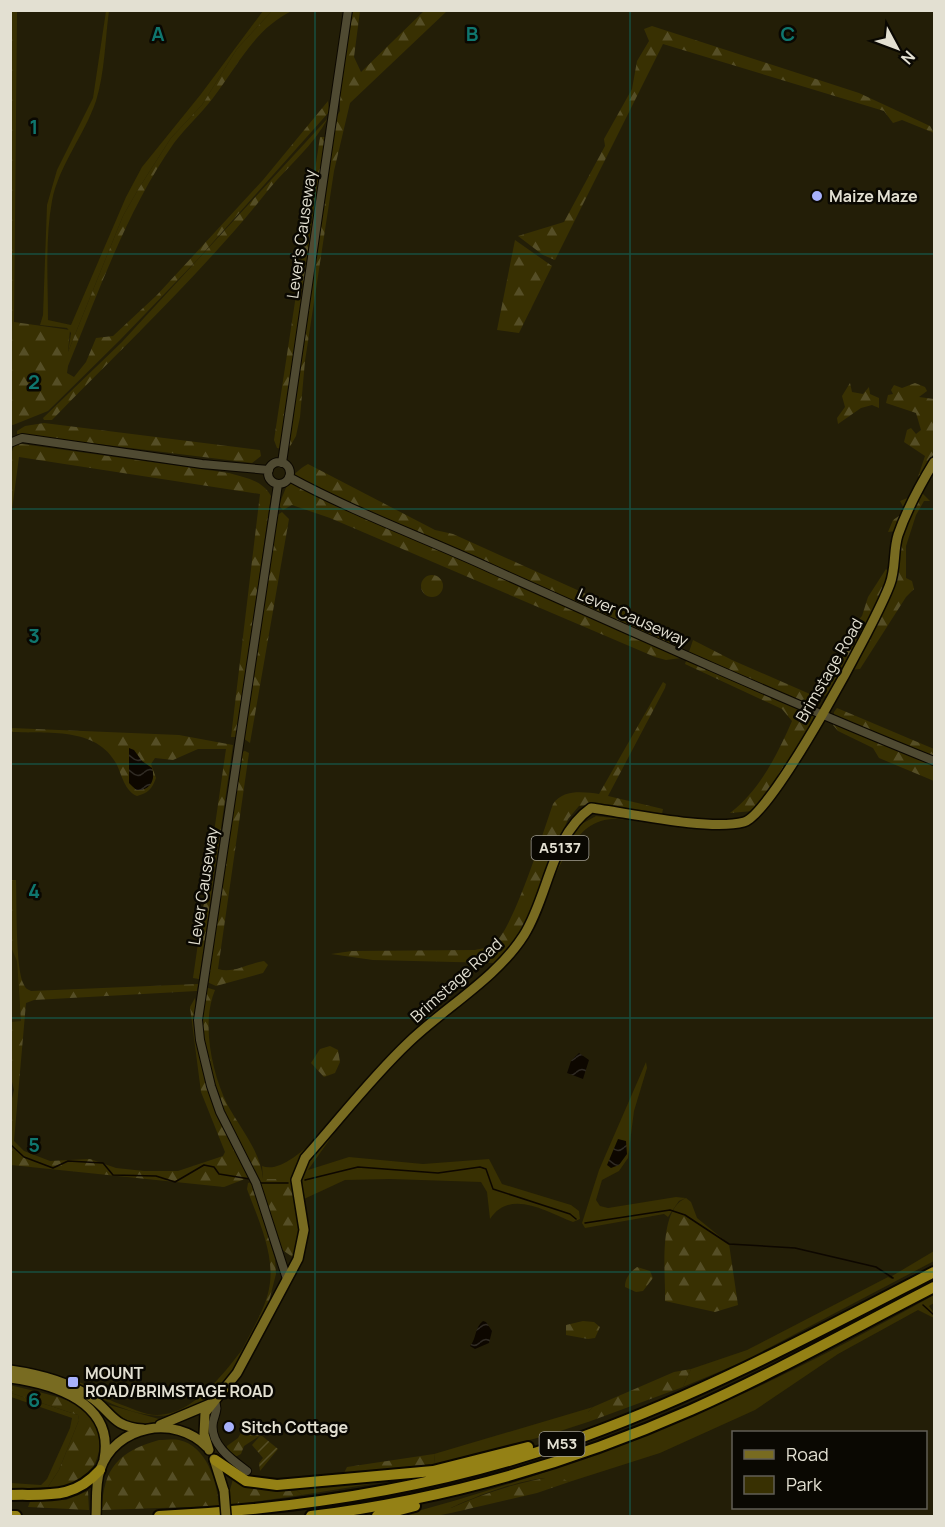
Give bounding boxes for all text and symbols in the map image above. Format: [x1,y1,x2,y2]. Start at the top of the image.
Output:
north arrow [867,18,927,78]
text: A [151,20,165,47]
text: B [466,20,479,47]
text: C [781,20,795,47]
text: N [896,46,920,69]
text: 1 [30,113,38,140]
street label: Lever's Causeway [281,168,321,300]
place label: Maize Maze [829,185,918,207]
marker: Maize Maze [810,189,824,203]
text: 2 [28,368,40,395]
street label: Lever Causeway [574,583,692,652]
street label: Brimstage Road [790,614,868,726]
text: 3 [28,622,40,649]
street label: Lever Causeway [183,825,223,947]
road number: A5137 [532,836,588,860]
text: 4 [28,877,40,904]
street label: Brimstage Road [405,933,507,1027]
text: 5 [28,1131,40,1158]
place label: MOUNT ROAD/BRIMSTAGE ROAD [85,1362,274,1402]
marker: MOUNT ROAD/BRIMSTAGE ROAD [66,1375,80,1389]
text: 6 [28,1386,40,1413]
place label: Sitch Cottage [241,1416,349,1438]
marker: Sitch Cottage [222,1420,236,1434]
legend [732,1431,927,1509]
road number: M53 [540,1432,584,1456]
text: Road [786,1442,829,1466]
text: Park [786,1472,823,1496]

